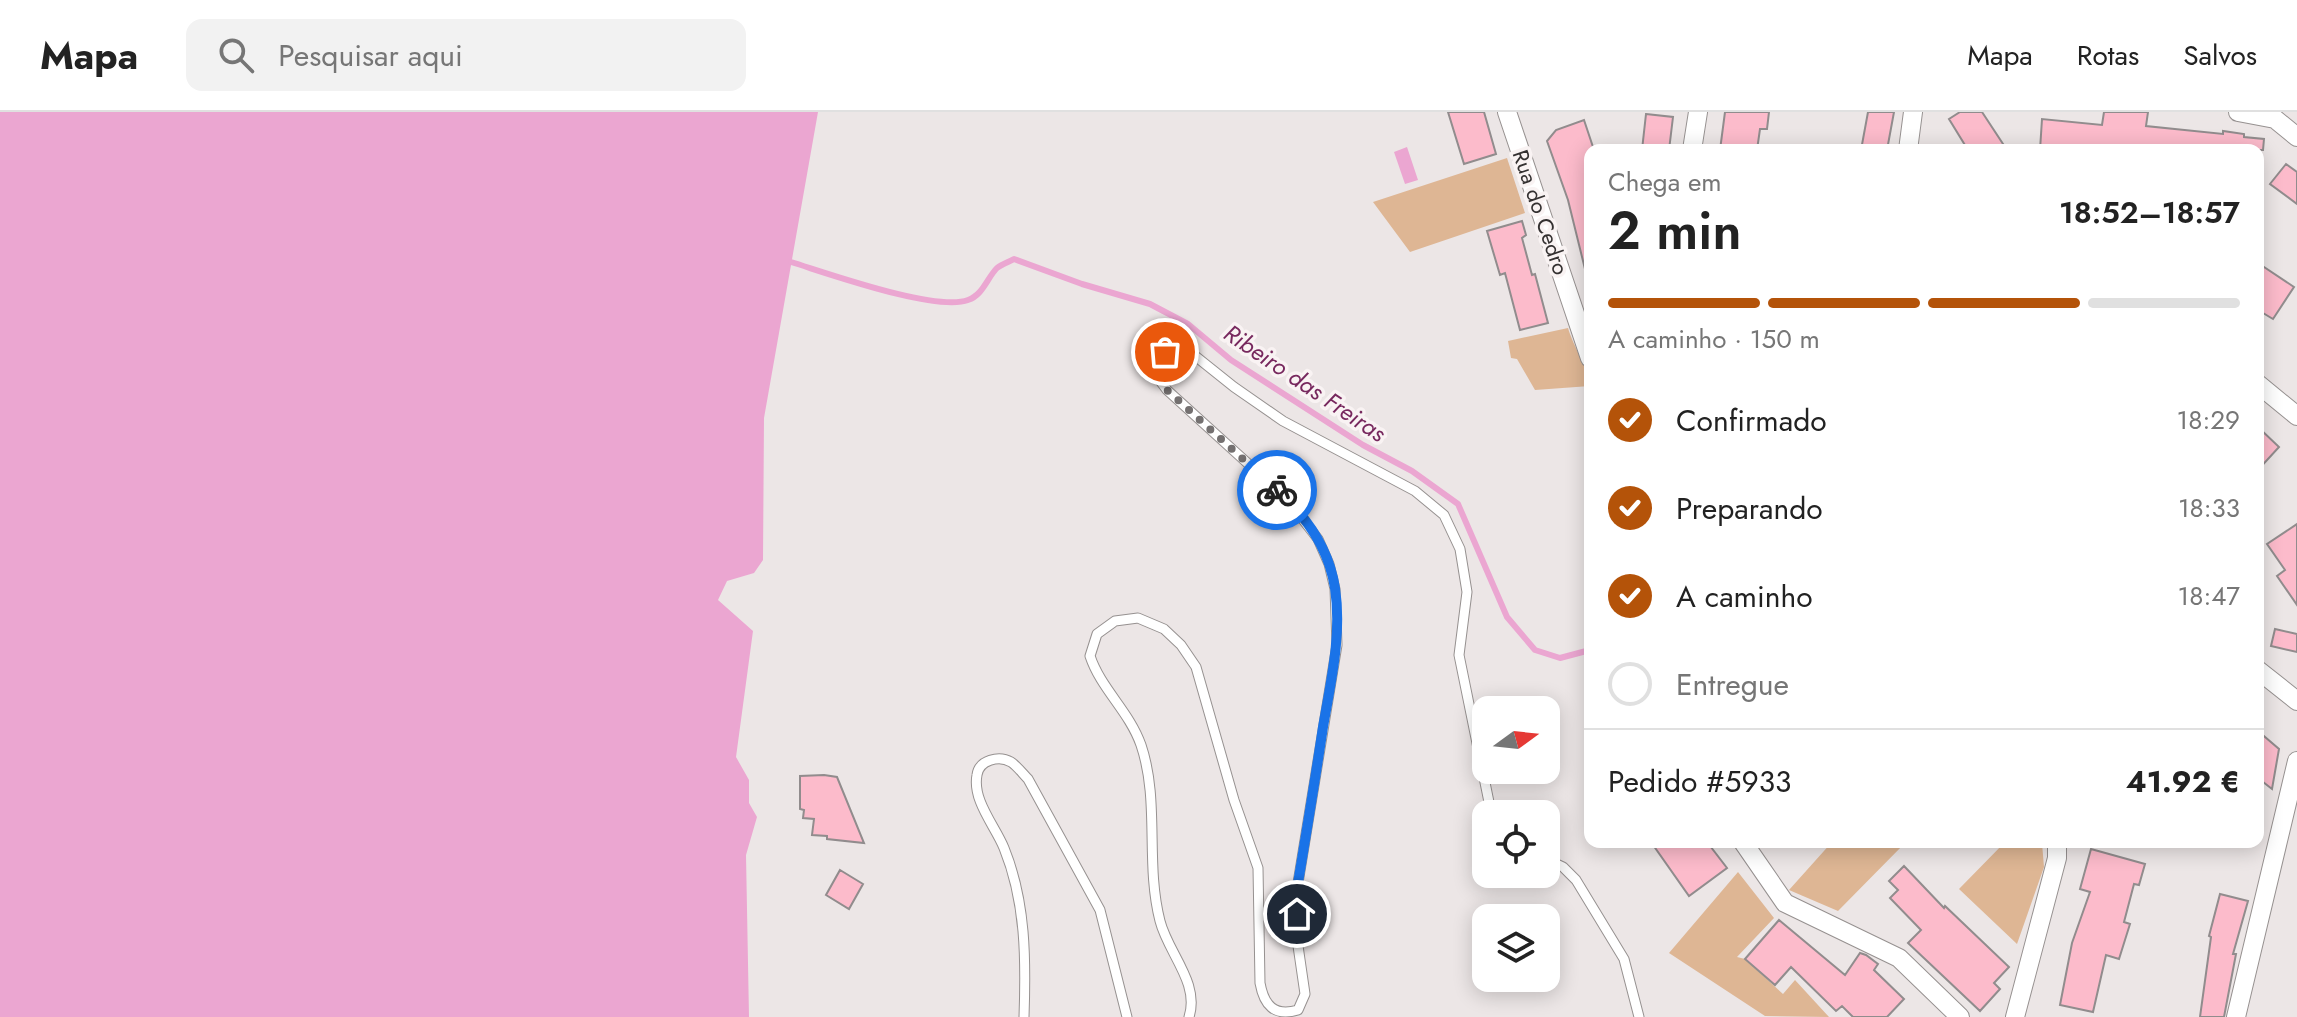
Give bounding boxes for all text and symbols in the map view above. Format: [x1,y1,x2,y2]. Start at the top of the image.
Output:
search box [186,19,746,91]
text: Mapa [40,28,138,83]
icon: search [214,33,258,77]
text: Pesquisar aqui [278,34,463,77]
text: Mapa [1967,35,2033,76]
text: Rotas [2077,35,2139,76]
text: Salvos [2183,35,2257,76]
street label: Rua do Cedro [1505,145,1577,279]
text: Chega em [1608,163,1722,201]
text: 18:52–18:57 [2059,191,2240,234]
text: 2 min [1608,193,1741,269]
water label: Ribeiro das Freiras [1217,316,1393,451]
pin [1131,318,1199,386]
text: A caminho · 150 m [1608,320,1820,358]
icon: bag [1143,330,1187,374]
icon: check [1608,398,1652,442]
text: Confirmado [1676,399,1827,442]
text: 18:29 [2177,401,2240,439]
courier [1237,450,1317,530]
icon: bike [1255,468,1299,512]
icon: check [1608,486,1652,530]
text: Preparando [1676,487,1823,530]
text: 18:33 [2178,489,2240,527]
icon: check [1608,574,1652,618]
text: A caminho [1676,575,1813,618]
text: 18:47 [2177,577,2240,615]
text: Entregue [1676,663,1789,706]
north arrow [1472,696,1560,784]
map controls [1472,696,1560,992]
text: Pedido #5933 [1608,760,1791,803]
text: 41.92 € [2126,760,2240,803]
button: locate [1472,800,1560,888]
pin [1263,880,1331,948]
icon: home [1275,892,1319,936]
button: layers [1472,904,1560,992]

